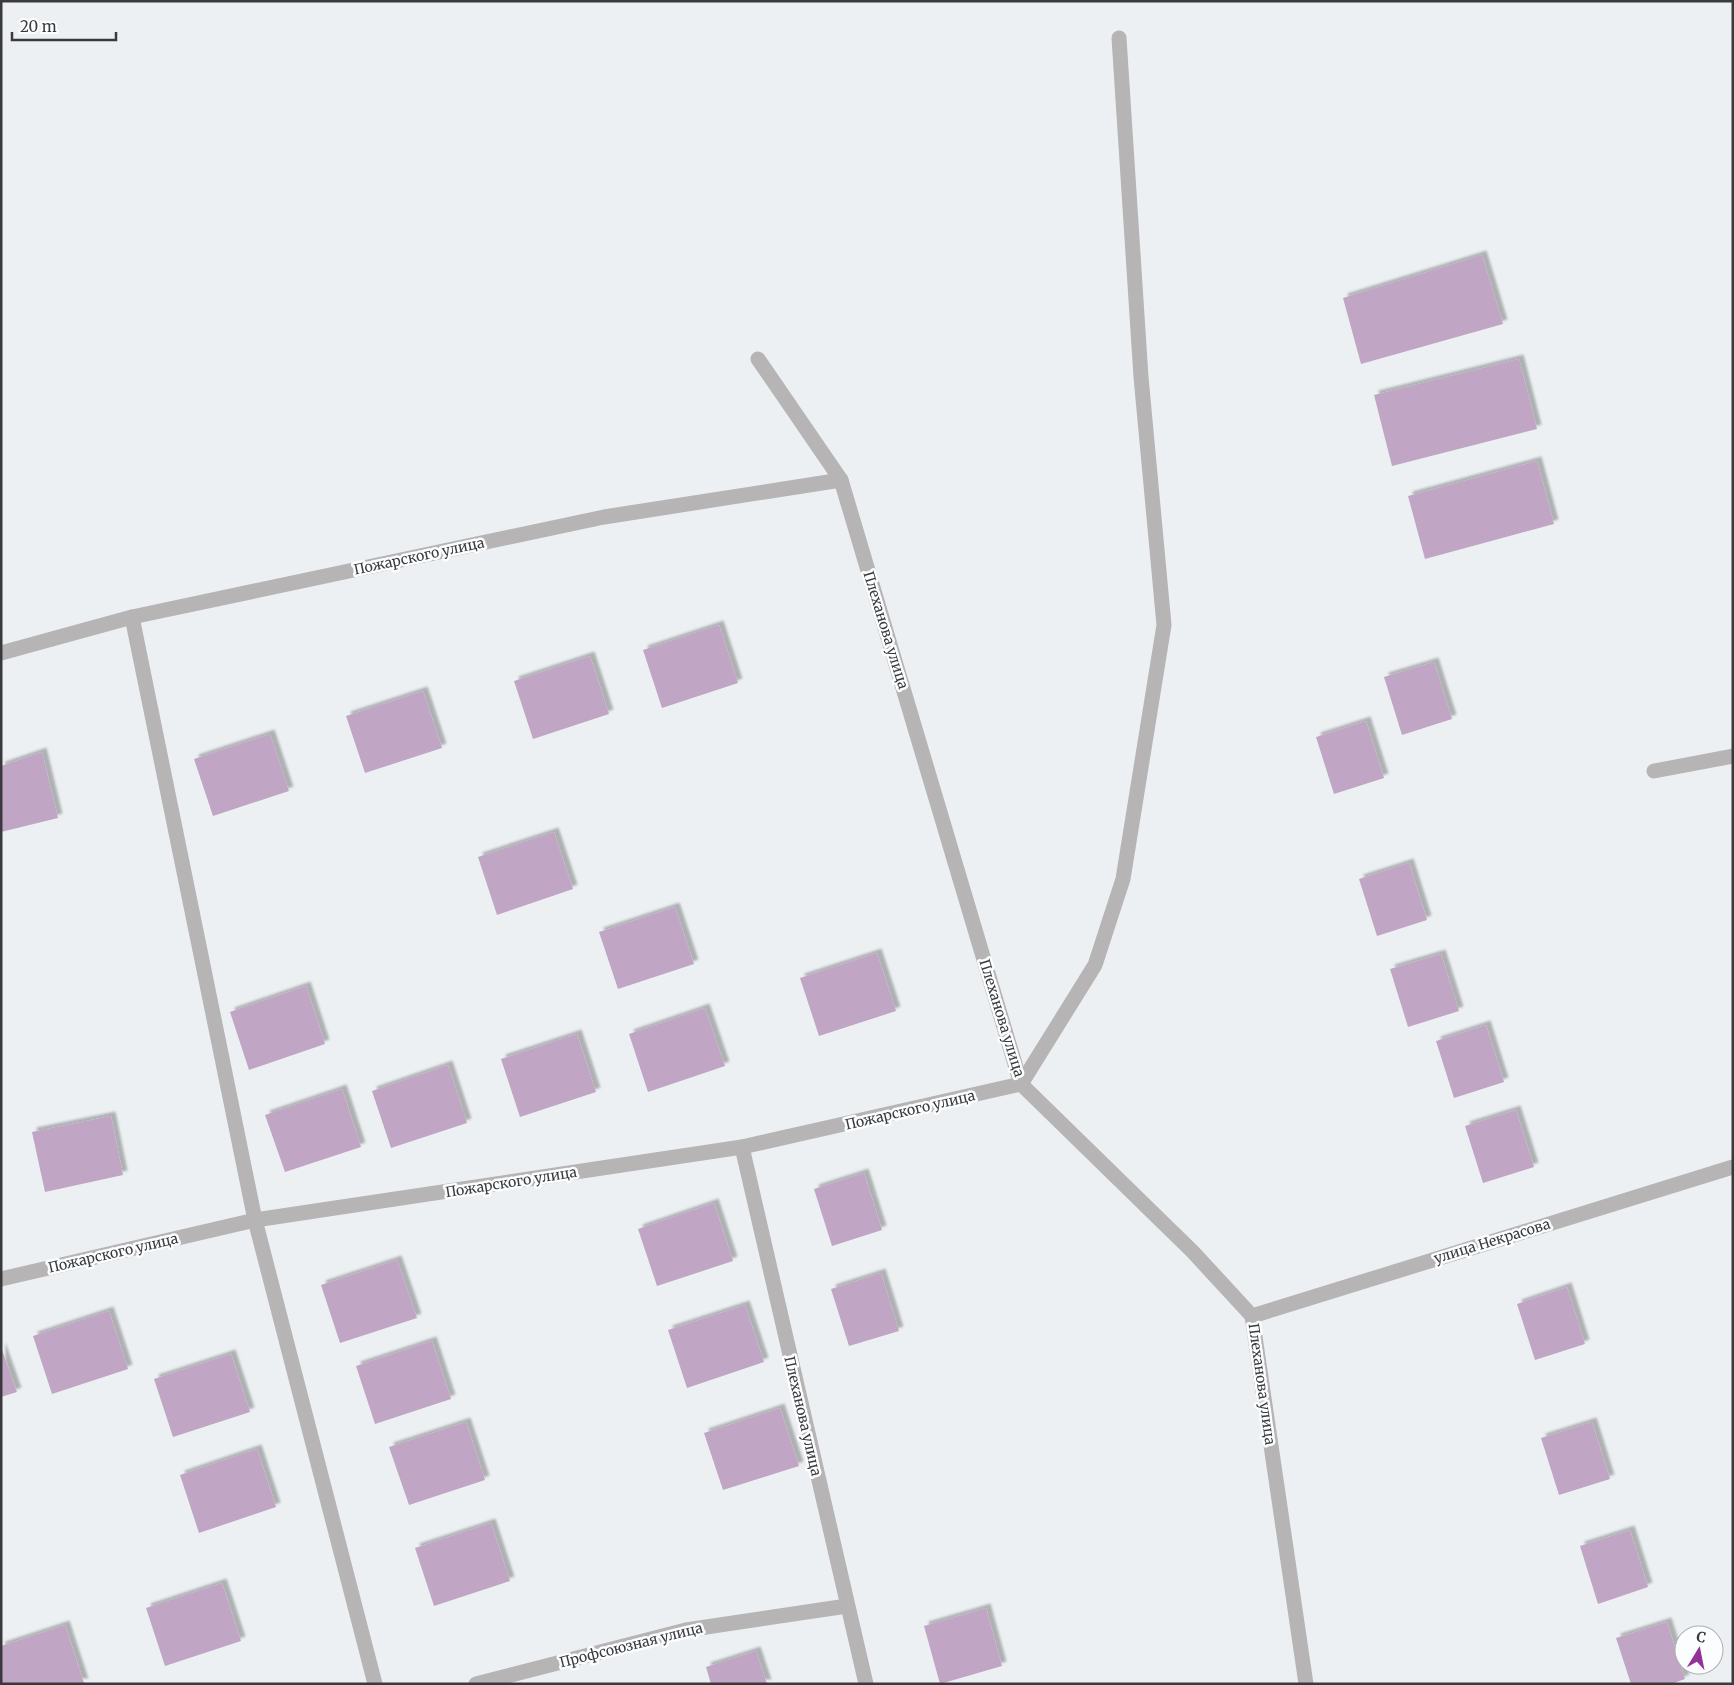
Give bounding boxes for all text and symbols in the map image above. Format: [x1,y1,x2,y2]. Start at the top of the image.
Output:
scale bar [12,10,116,42]
text: 20 m [20,17,57,36]
street label: Пожарского улица [352,533,486,579]
street label: Плеханова улица [859,569,913,692]
street label: Плеханова улица [975,957,1029,1080]
street label: Пожарского улица [843,1086,977,1134]
street label: Пожарского улица [444,1163,579,1201]
street label: улица Некрасова [1432,1215,1553,1267]
street label: Пожарского улица [46,1229,180,1277]
street label: Плеханова улица [1245,1322,1279,1446]
street label: Плеханова улица [780,1354,826,1478]
street label: Профсоюзная улица [558,1618,705,1671]
north arrow [1674,1625,1724,1675]
text: С [1695,1628,1707,1647]

